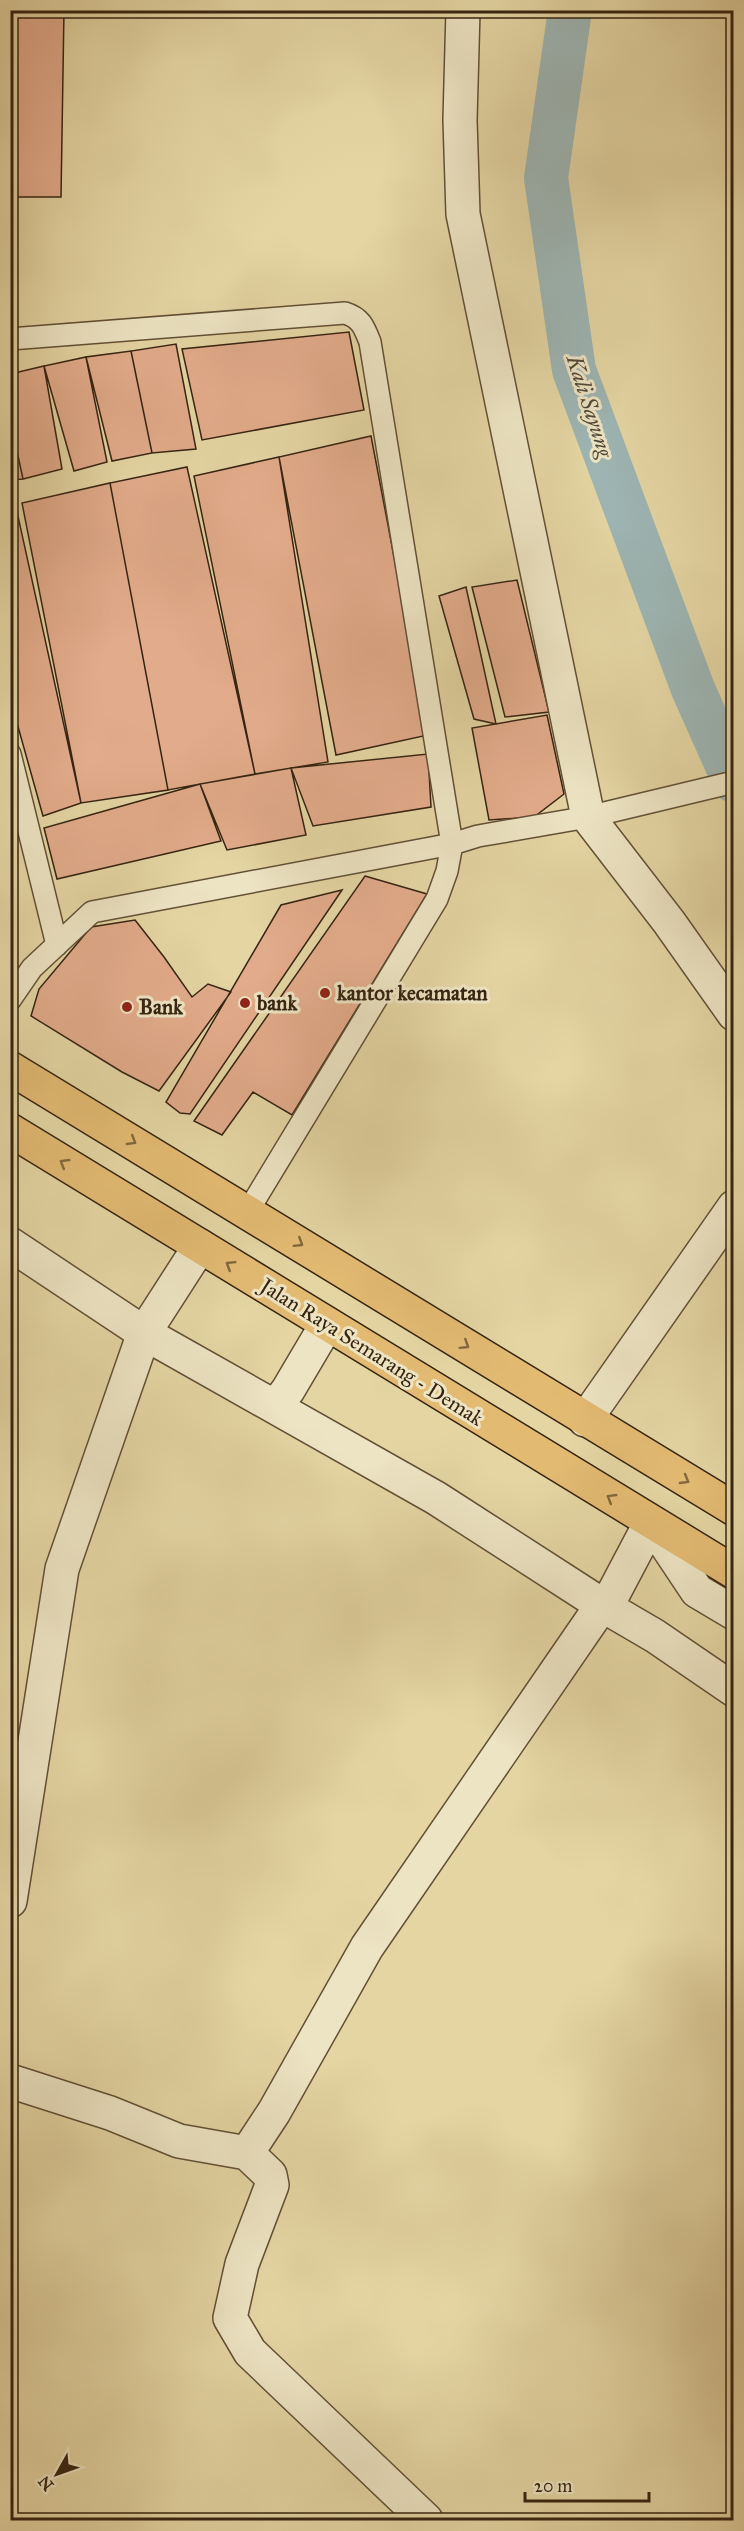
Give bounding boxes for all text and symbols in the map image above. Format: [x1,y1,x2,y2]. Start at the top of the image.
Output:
water label: Kali Sayung [560,351,620,462]
place label: kantor kecamatan [337,980,488,1006]
marker: kantor kecamatan [318,986,332,1000]
place label: bank [256,990,298,1016]
place label: Bank [139,994,184,1020]
marker: bank [238,996,252,1010]
marker: Bank [120,1000,134,1014]
one-way arrow [126,1134,137,1145]
one-way arrow [60,1159,70,1170]
one-way arrow [293,1235,303,1247]
one-way arrow [226,1261,237,1272]
street label: Jalan Raya Semarang - Demak [254,1271,489,1432]
one-way arrow [459,1338,469,1350]
one-way arrow [679,1473,689,1484]
one-way arrow [607,1494,617,1506]
north arrow [27,2444,87,2504]
scale bar [525,2465,650,2503]
text: N [34,2472,58,2495]
text: 20 m [534,2475,572,2497]

